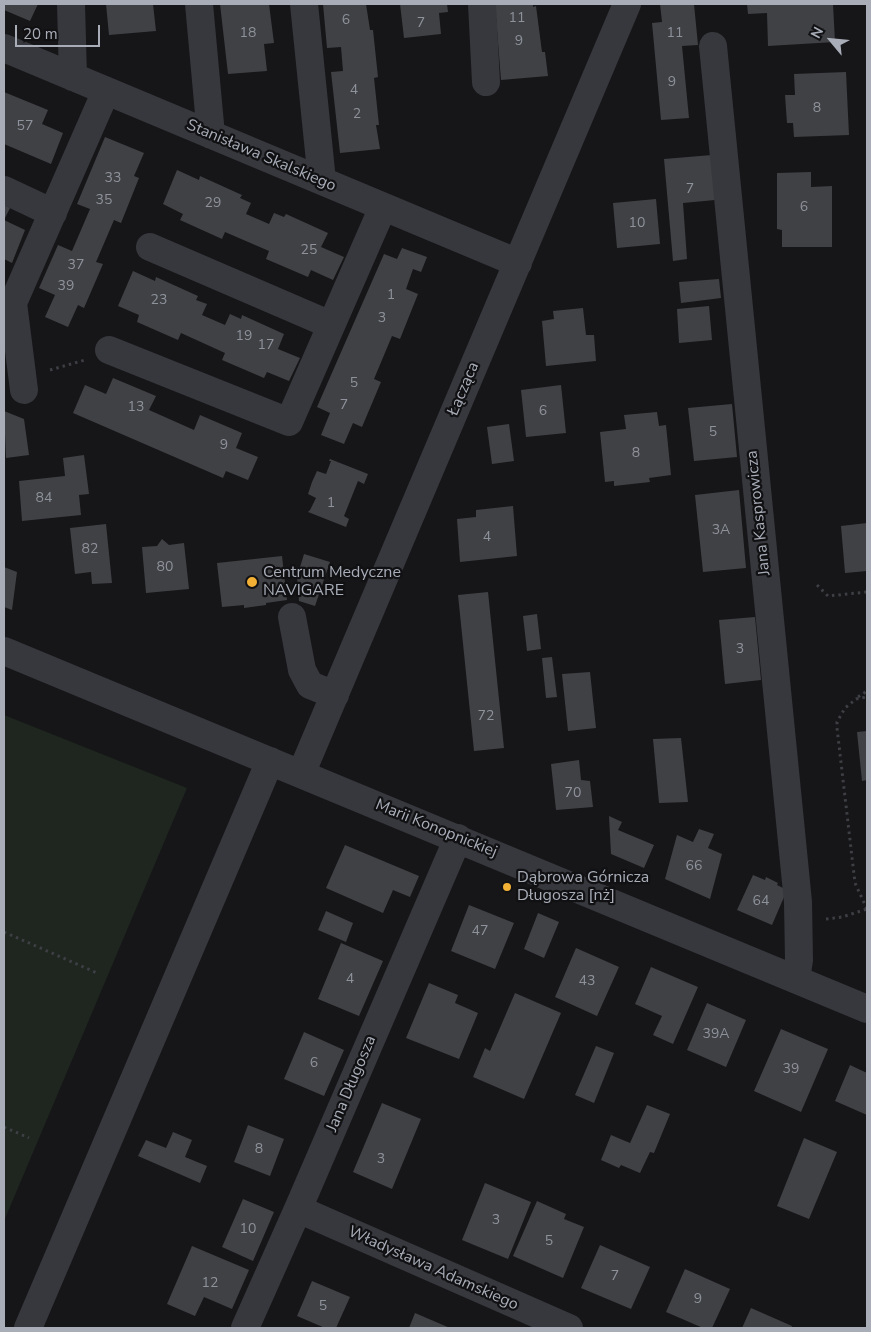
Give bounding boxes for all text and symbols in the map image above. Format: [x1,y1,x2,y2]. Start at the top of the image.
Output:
house number: 11 [509,11,525,27]
house number: 6 [342,13,350,29]
scale bar [18,15,102,47]
north arrow [806,15,856,65]
house number: 7 [417,16,425,32]
text: 20 m [23,24,58,44]
text: N [806,24,828,42]
house number: 18 [240,26,256,42]
house number: 11 [667,26,683,42]
house number: 9 [515,34,523,50]
house number: 9 [668,75,676,91]
house number: 4 [350,83,358,99]
house number: 8 [813,101,821,117]
house number: 2 [353,107,361,123]
street label: Stanisława Skalskiego [183,116,339,196]
house number: 57 [17,119,33,135]
house number: 33 [105,171,121,187]
house number: 7 [686,182,694,198]
house number: 35 [96,193,112,209]
house number: 29 [205,196,221,212]
house number: 6 [800,200,808,216]
house number: 10 [629,216,645,232]
house number: 25 [301,243,317,259]
house number: 37 [68,258,84,274]
house number: 39 [58,279,74,295]
house number: 1 [387,288,395,304]
house number: 23 [151,293,167,309]
house number: 3 [378,311,386,327]
house number: 19 [236,329,252,345]
house number: 17 [258,338,274,354]
street label: Łącząca [444,359,484,419]
house number: 5 [350,376,358,392]
house number: 7 [340,398,348,414]
house number: 13 [128,400,144,416]
house number: 6 [539,404,547,420]
house number: 5 [709,425,717,441]
house number: 9 [220,438,228,454]
house number: 8 [632,446,640,462]
street label: Jana Kasprowicza [743,450,775,576]
house number: 84 [36,491,52,507]
house number: 1 [327,496,335,512]
house number: 3A [712,523,730,539]
house number: 4 [483,530,491,546]
house number: 82 [82,542,98,558]
house number: 80 [157,560,173,576]
place label: Centrum Medyczne NAVIGARE [263,563,401,601]
marker: Centrum Medyczne NAVIGARE [245,575,259,589]
house number: 3 [736,642,744,658]
house number: 72 [478,709,494,725]
house number: 70 [565,786,581,802]
street label: Marii Konopnickiej [372,796,500,862]
house number: 66 [686,859,702,875]
place label: Dąbrowa Górnicza Długosza [nż] [517,868,649,906]
marker: Dąbrowa Górnicza Długosza [nż] [501,881,513,893]
house number: 64 [753,894,769,910]
house number: 47 [472,924,488,940]
house number: 4 [346,972,354,988]
house number: 43 [579,974,595,990]
house number: 39A [702,1027,730,1043]
street label: Jana Długosza [323,1033,381,1135]
house number: 6 [310,1056,318,1072]
house number: 39 [783,1062,799,1078]
house number: 8 [255,1142,263,1158]
house number: 3 [377,1152,385,1168]
house number: 3 [492,1213,500,1229]
house number: 10 [240,1222,256,1238]
street label: Władysława Adamskiego [345,1223,521,1315]
house number: 5 [545,1234,553,1250]
house number: 7 [611,1269,619,1285]
house number: 12 [202,1276,218,1292]
house number: 9 [694,1292,702,1308]
house number: 5 [319,1299,327,1315]

